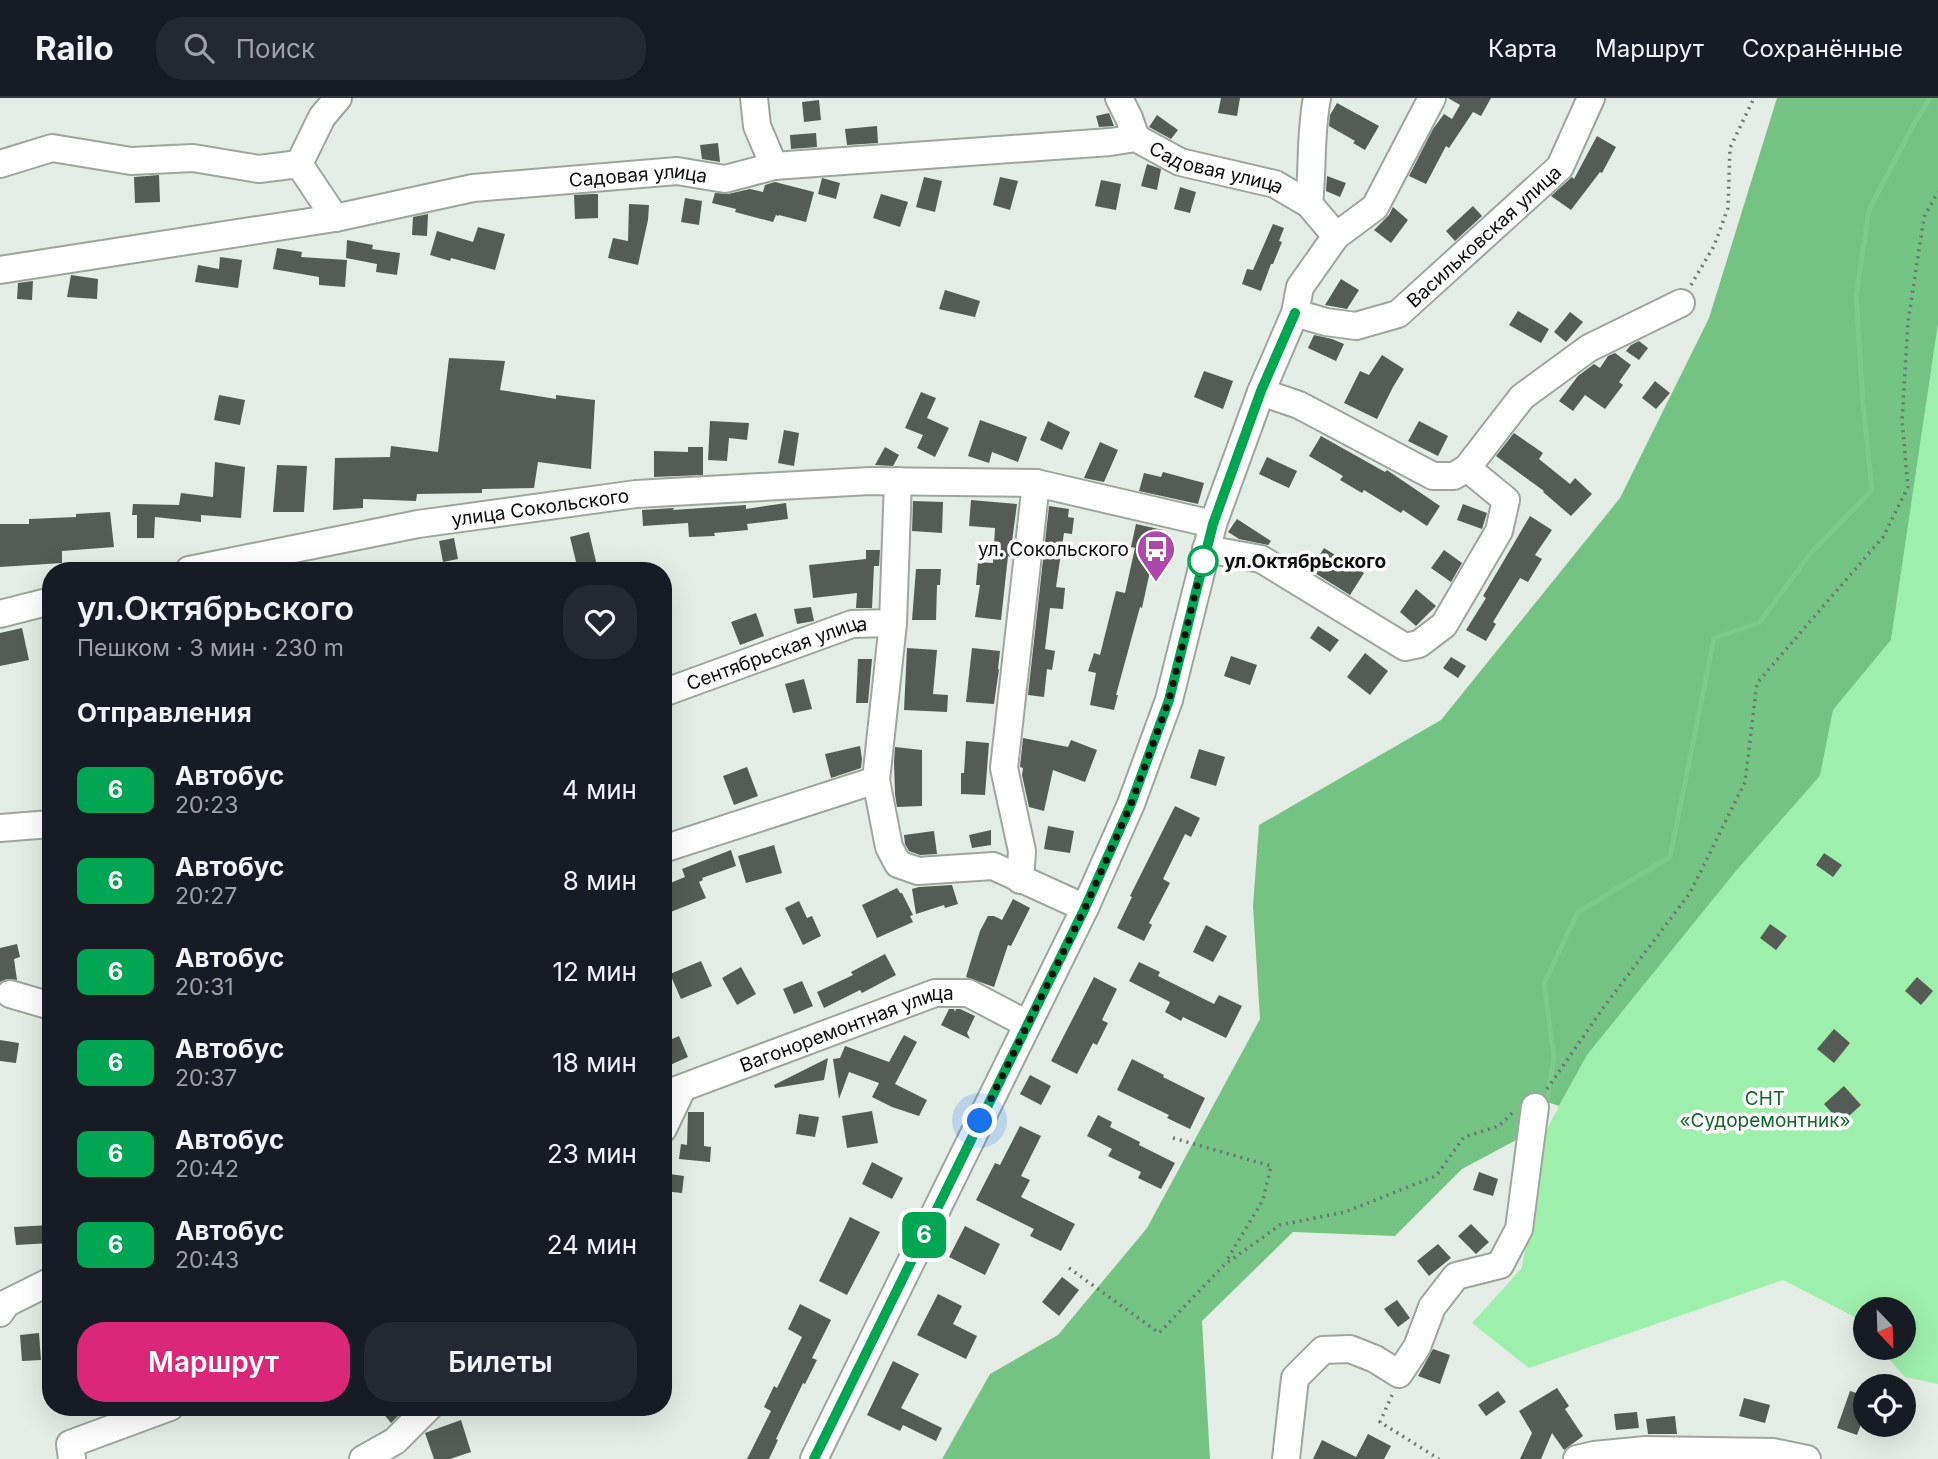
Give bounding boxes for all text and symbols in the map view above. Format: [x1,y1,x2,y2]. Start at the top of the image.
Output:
search box [156,17,646,80]
text: Railo [35,28,114,68]
icon: search [180,29,218,67]
text: Поиск [236,33,315,64]
text: Карта [1488,34,1557,63]
text: Маршрут [1595,34,1704,63]
text: Сохранённые [1742,34,1903,63]
street label: Садовая улица [1145,136,1288,199]
street label: Садовая улица [568,160,709,192]
street label: Васильковская улица [1402,161,1566,312]
street label: улица Сокольского [450,484,631,531]
bus stop icon: ул. Сокольского [1135,528,1177,583]
place label: ул. Сокольского [978,538,1129,561]
marker: ул.Октябрьского [1188,546,1218,576]
place label: ул.Октябрьского [1224,550,1386,573]
button: heart [563,585,637,659]
text: ул.Октябрьского [77,588,354,628]
street label: Сентябрьская улица [683,612,868,696]
text: Пешком · 3 мин · 230 m [77,634,344,662]
text: Отправления [77,697,252,728]
text: Автобус [175,760,284,791]
text: 4 мин [562,774,637,805]
text: 6 [108,775,123,804]
text: 20:23 [175,791,238,819]
text: Автобус [175,851,284,882]
text: 8 мин [563,865,637,896]
text: 6 [108,866,123,895]
text: 20:27 [175,882,237,910]
text: Автобус [175,942,284,973]
text: 12 мин [552,956,637,987]
text: 6 [108,957,123,986]
text: 20:31 [175,973,234,1001]
street label: Вагоноремонтная улица [737,982,954,1077]
text: Автобус [175,1033,284,1064]
text: 18 мин [552,1047,637,1078]
text: 6 [108,1048,123,1077]
text: 20:37 [175,1064,237,1092]
park label: СНТ «Судоремонтник» [1679,1087,1851,1132]
your location [962,1103,997,1138]
text: Автобус [175,1124,284,1155]
text: 23 мин [547,1138,637,1169]
text: 6 [108,1139,123,1168]
text: 20:42 [175,1155,239,1183]
line badge: 6 [901,1212,947,1258]
text: Автобус [175,1215,284,1246]
text: 6 [916,1220,932,1249]
text: 24 мин [547,1229,637,1260]
text: 6 [108,1230,123,1259]
text: 20:43 [175,1246,239,1274]
north arrow [1853,1297,1916,1360]
map controls [1853,1297,1916,1437]
button: Маршрут [77,1322,350,1402]
button: Билеты [364,1322,637,1402]
button: locate [1853,1374,1916,1437]

